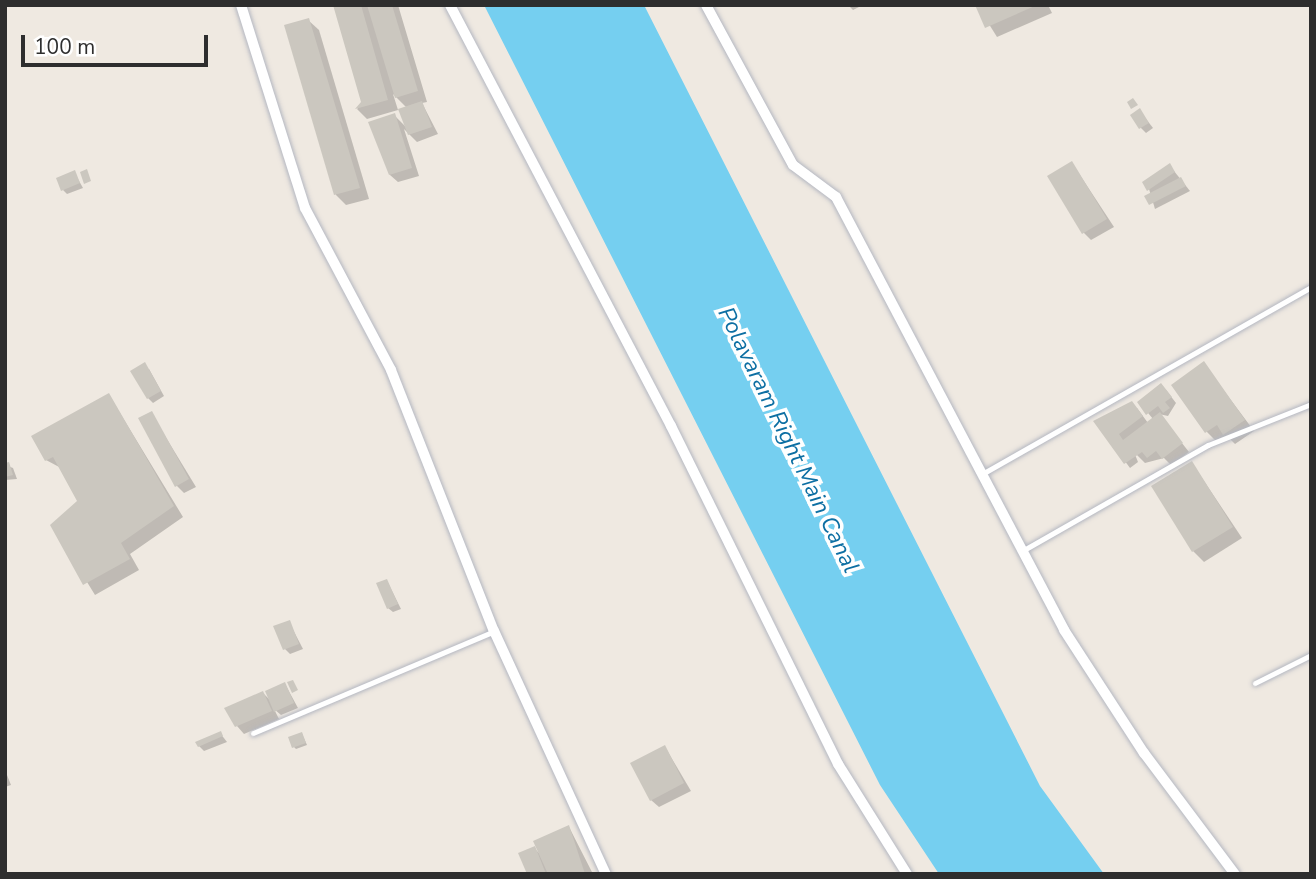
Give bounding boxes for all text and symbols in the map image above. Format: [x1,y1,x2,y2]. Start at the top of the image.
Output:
scale bar [24,21,212,65]
text: 100 m [34,33,95,61]
water label: Polavaram Right Main Canal [712,303,864,577]

